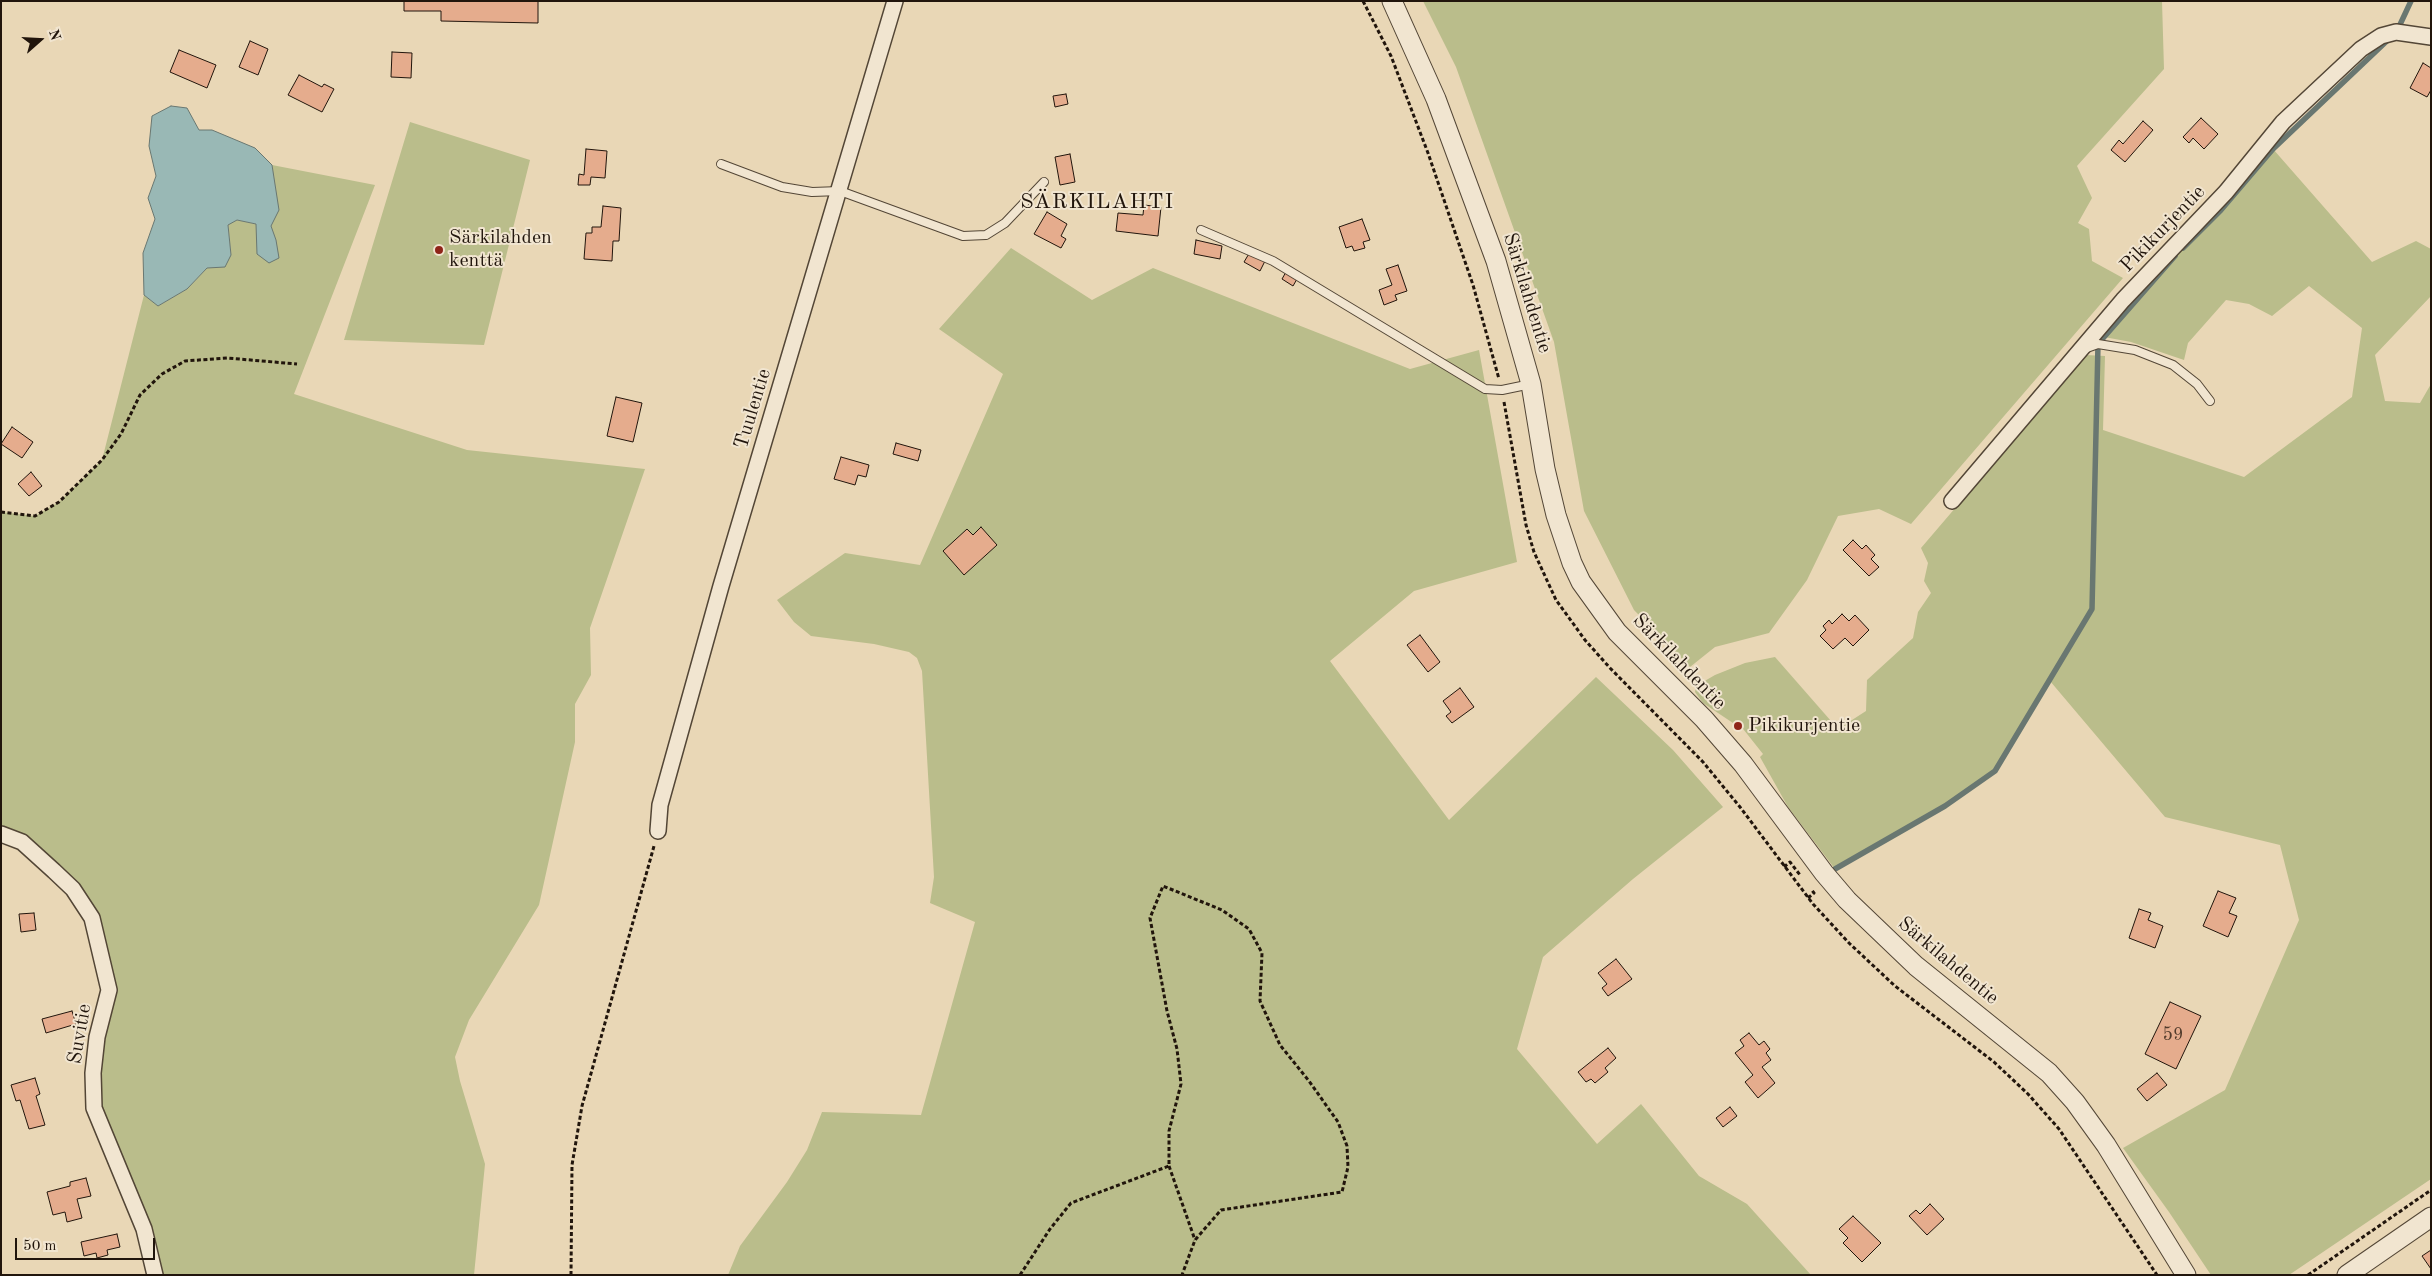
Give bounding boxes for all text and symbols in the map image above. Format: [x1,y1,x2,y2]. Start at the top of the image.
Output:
north arrow [15,15,65,65]
text: N [46,28,63,42]
street label: Pikikurjentie [2115,180,2211,278]
district label: SÄRKILAHTI [1019,189,1175,215]
place label: Särkilahden kenttä [449,226,552,273]
street label: Särkilahdentie [1497,230,1557,356]
marker: Särkilahden kenttä [433,244,445,256]
street label: Tuulentie [729,366,777,452]
street label: Särkilahdentie [1627,609,1731,715]
place label: Pikikurjentie [1748,714,1860,738]
marker: Pikikurjentie [1732,720,1744,732]
street label: Särkilahdentie [1893,912,2003,1010]
street label: Suvitie [63,1002,97,1066]
house number: 59 [2163,1024,2183,1046]
scale bar [18,1228,158,1260]
text: 50 m [23,1239,57,1254]

